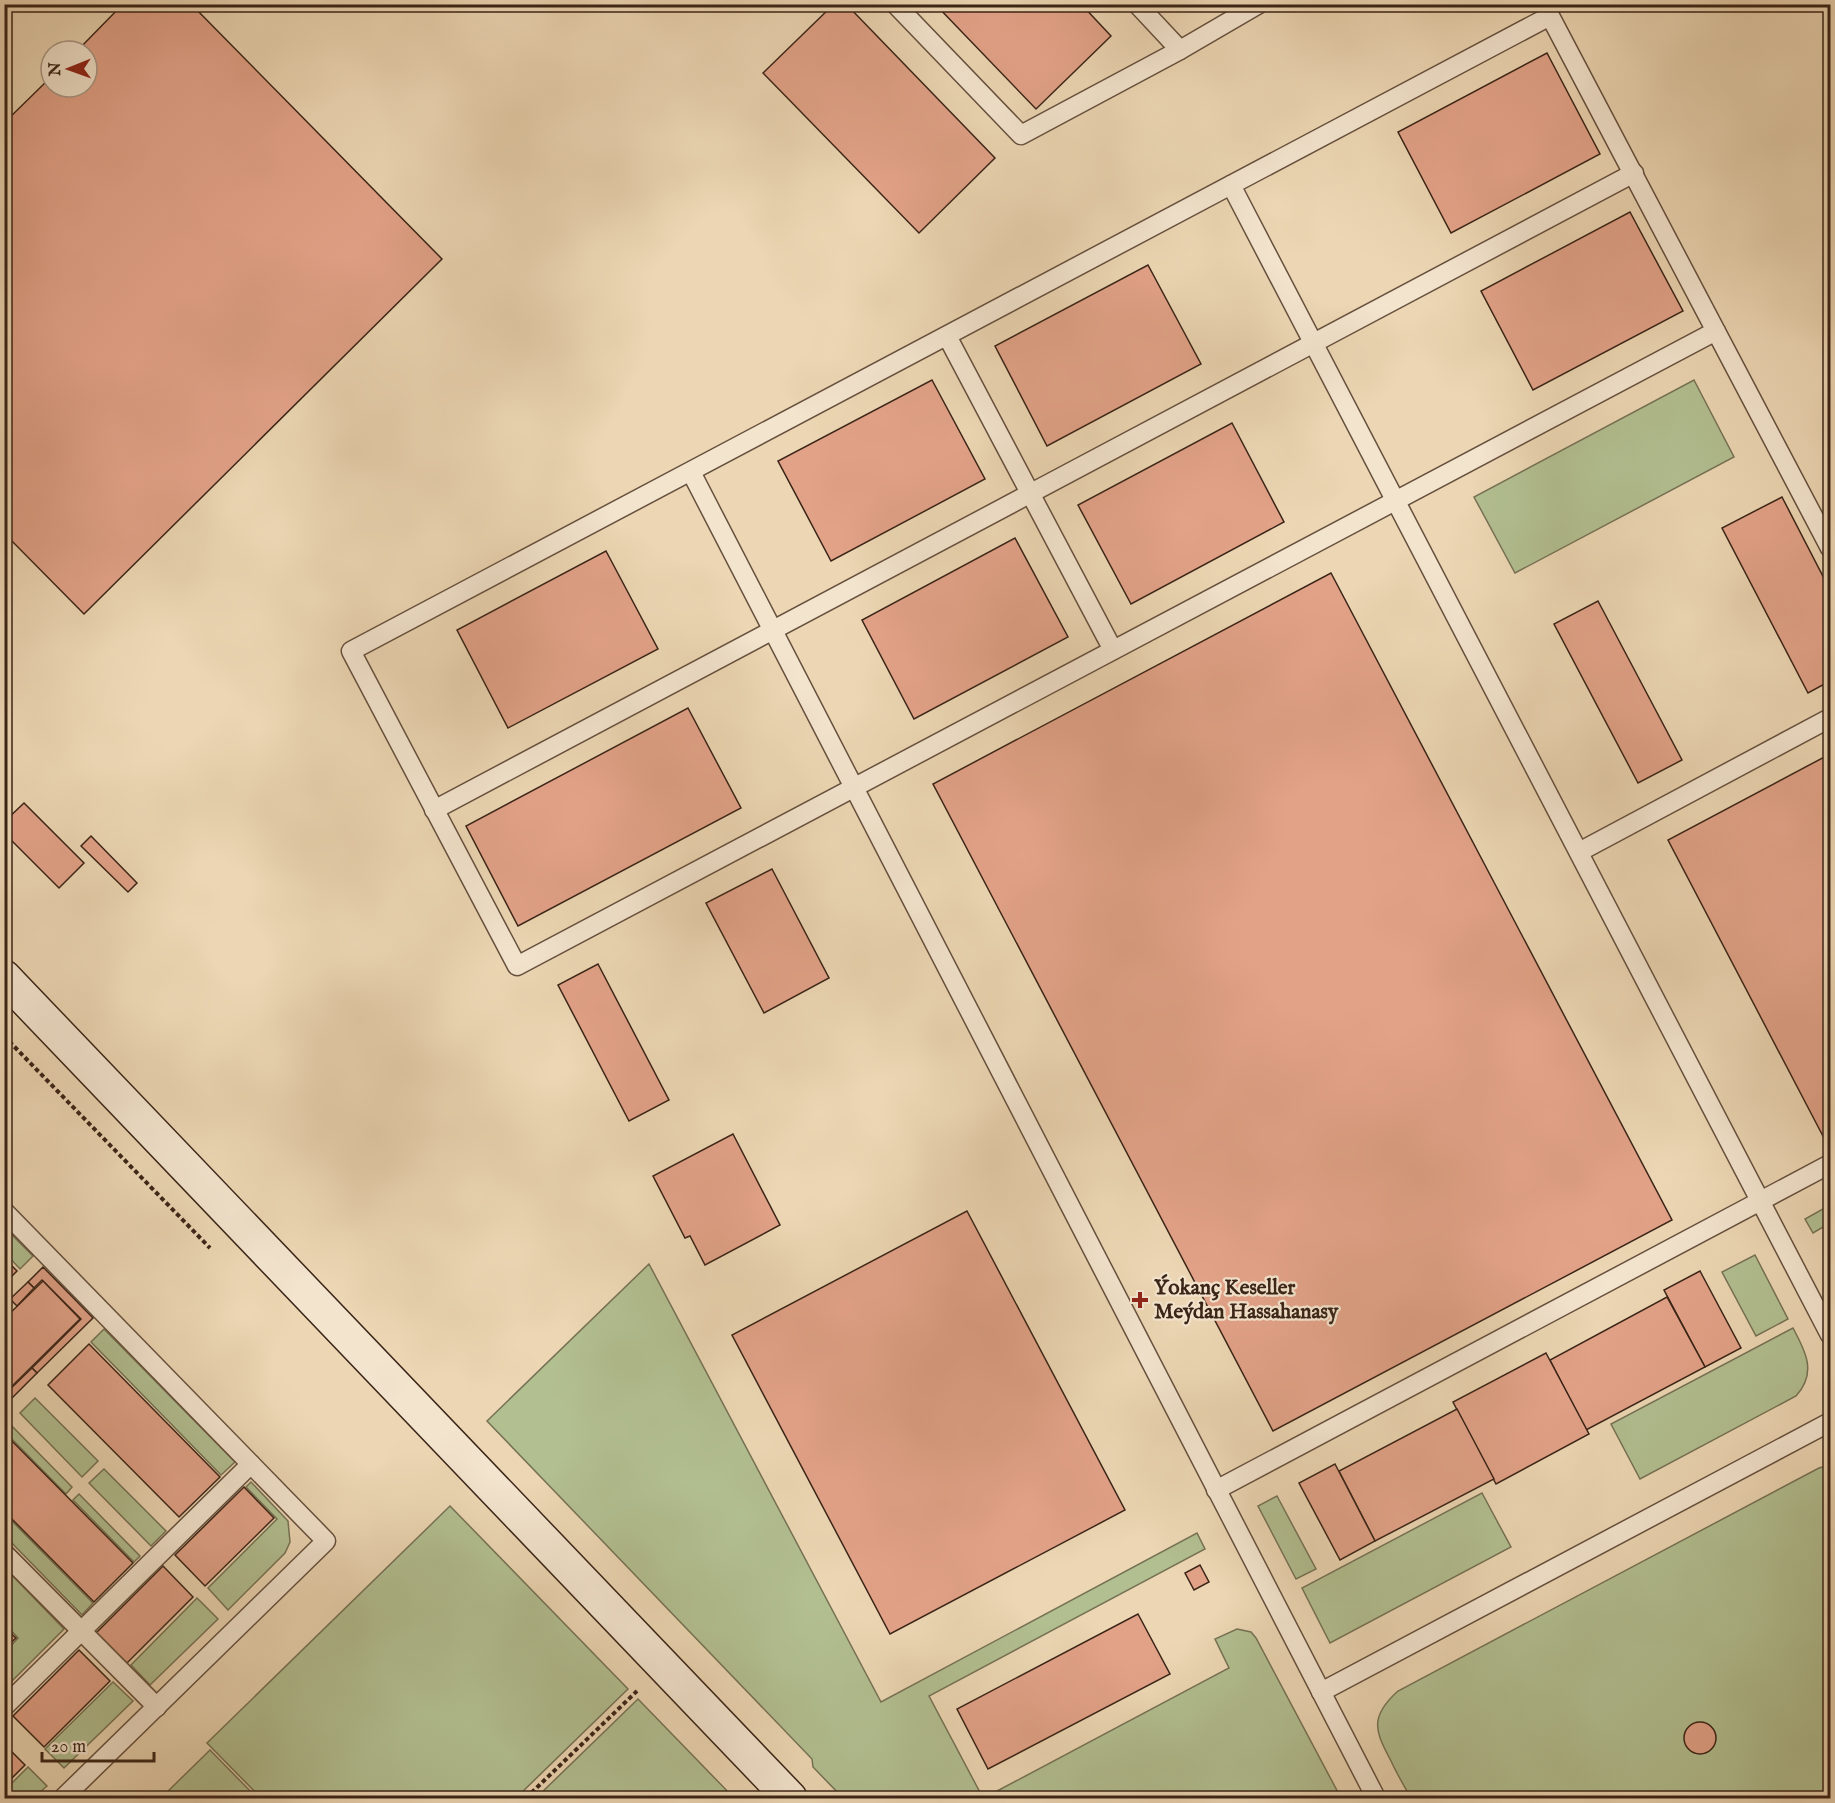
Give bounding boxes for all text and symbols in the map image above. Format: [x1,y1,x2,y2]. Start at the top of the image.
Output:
north arrow [39,39,99,99]
text: N [46,62,66,77]
place label: Ýokanç Keseller Meýdan Hassahanasy [1154,1274,1339,1326]
marker: Ýokanç Keseller Meýdan Hassahanasy [1131,1291,1149,1309]
scale bar [42,1725,154,1763]
text: 20 m [51,1736,86,1759]

